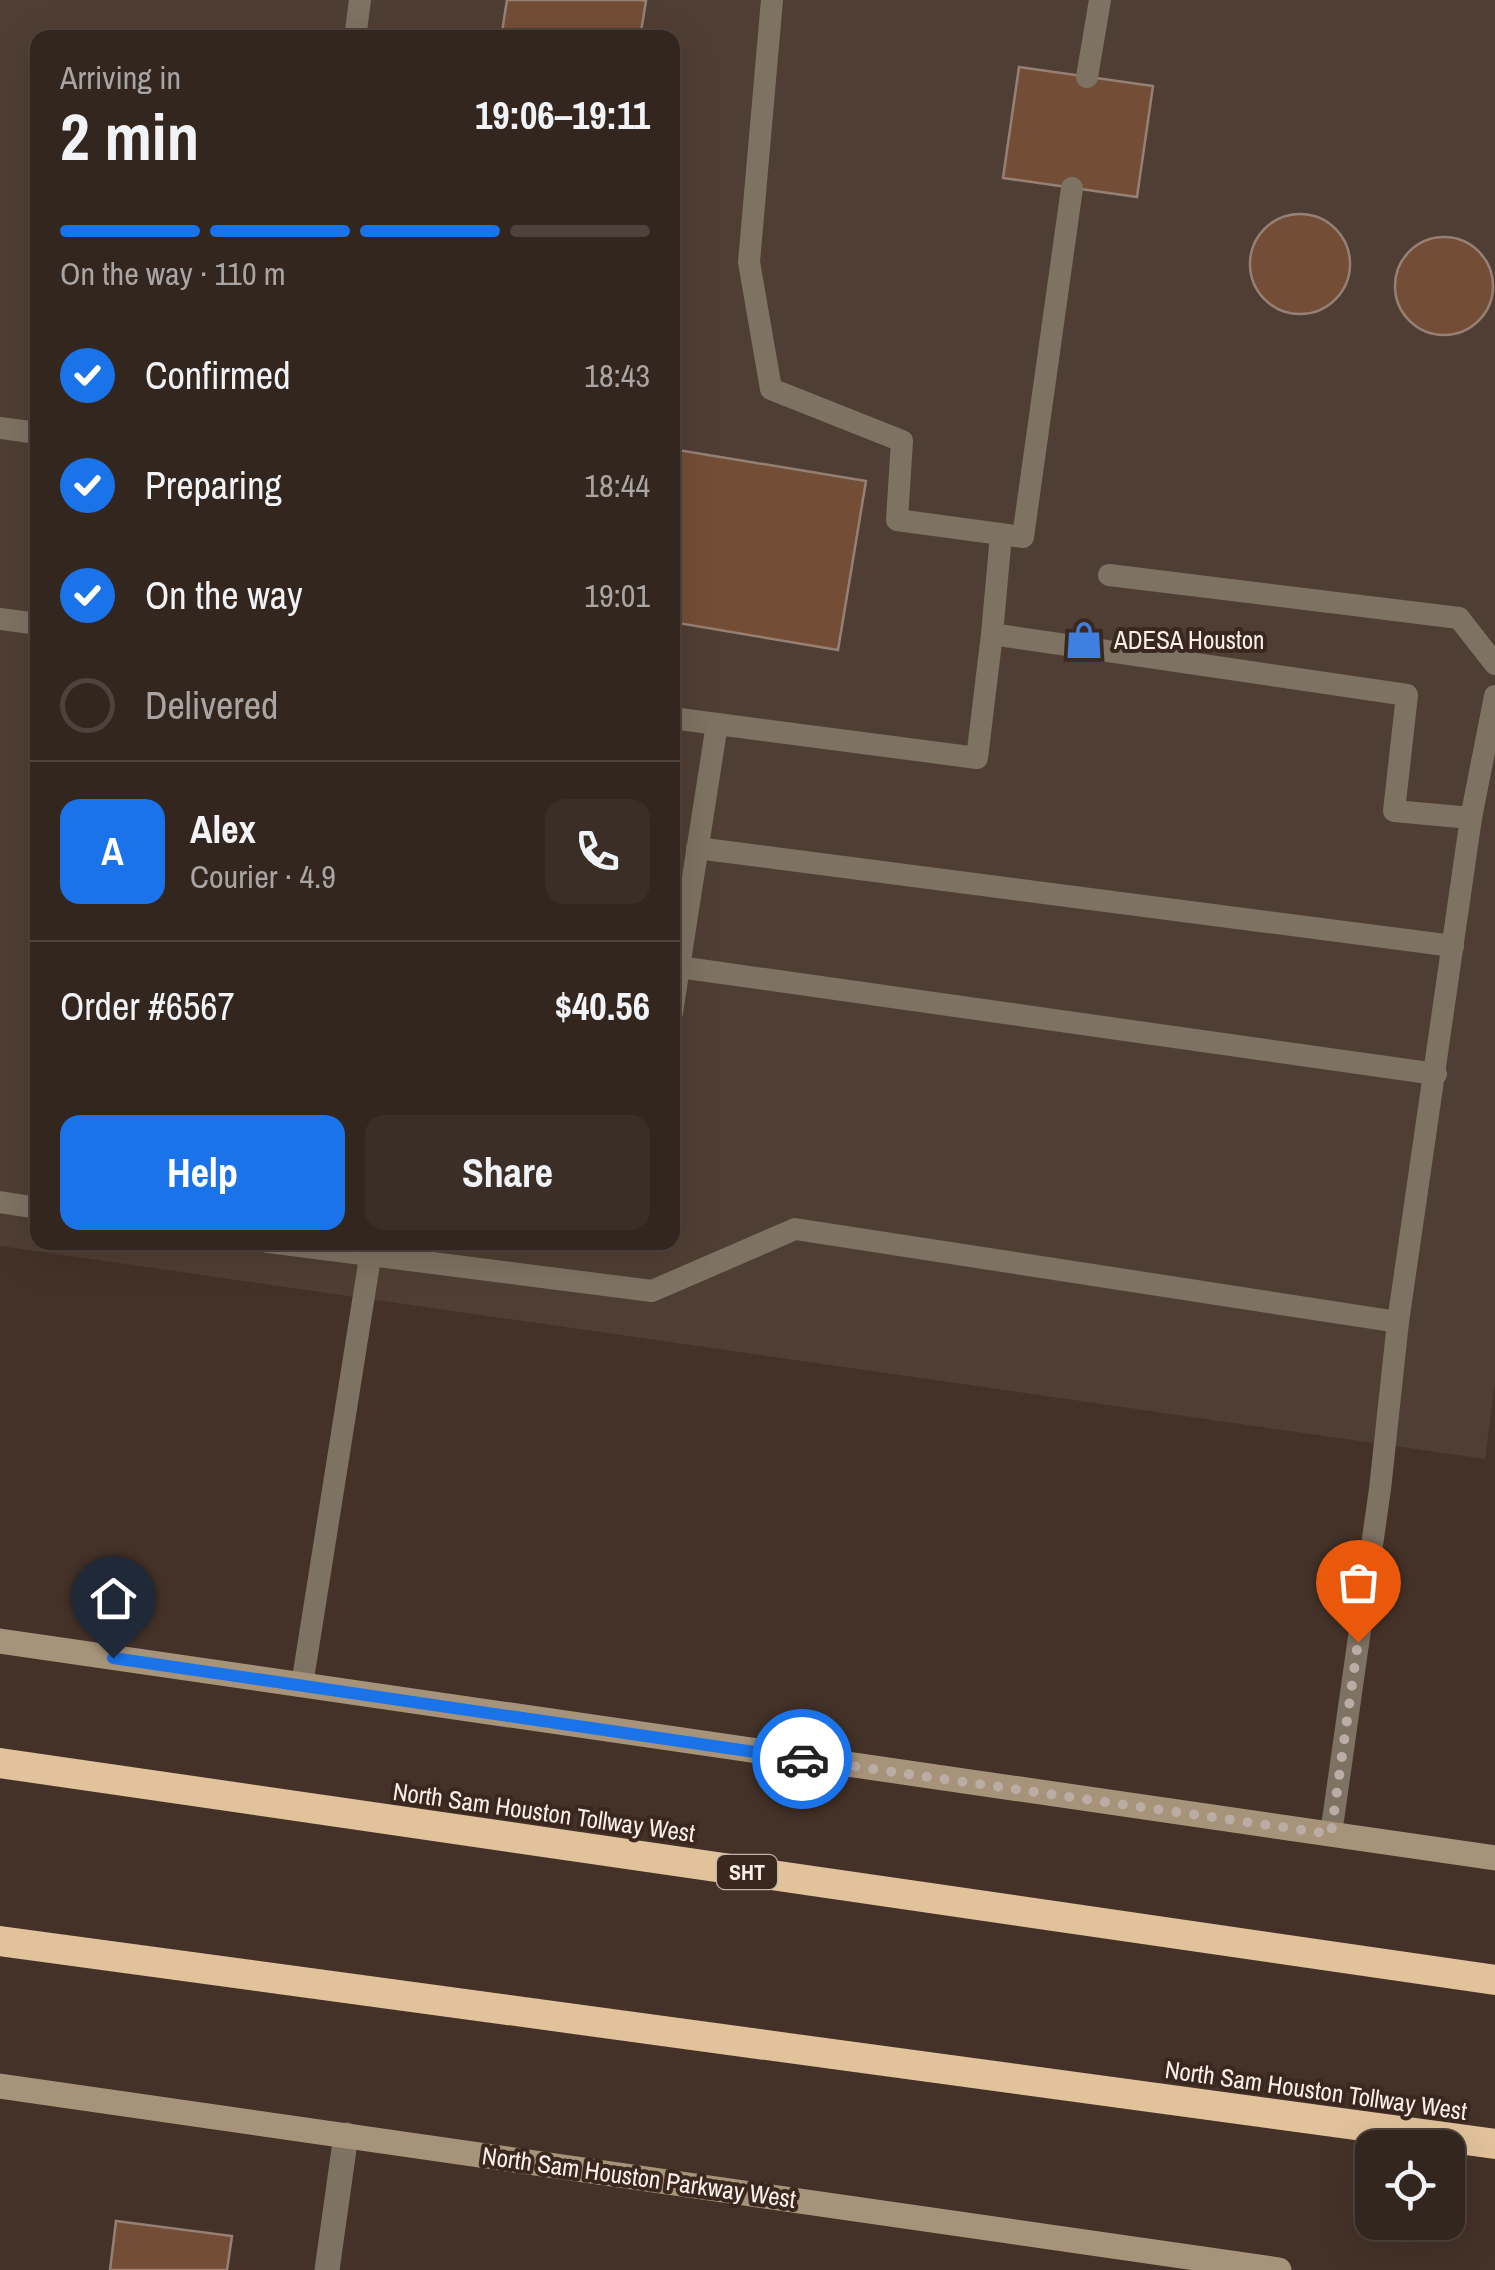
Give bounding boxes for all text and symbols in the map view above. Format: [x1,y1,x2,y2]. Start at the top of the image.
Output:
text: Arriving in [60,56,181,99]
text: 19:06–19:11 [475,90,650,141]
text: 2 min [60,93,199,180]
text: On the way · 110 m [60,252,286,295]
icon: check [60,348,115,403]
text: Confirmed [145,350,290,401]
text: 18:43 [584,354,650,397]
icon: check [60,458,115,513]
text: Preparing [145,460,282,511]
text: 18:44 [584,464,650,507]
icon: check [60,568,115,623]
text: On the way [145,570,303,621]
text: 19:01 [584,574,650,617]
shop icon: ADESA Houston [1063,619,1105,661]
place label: ADESA Houston [1113,623,1264,657]
text: Delivered [145,680,278,731]
button: phone [545,799,650,904]
text: Alex [190,804,256,855]
text: A [101,826,124,877]
text: Courier · 4.9 [190,855,336,898]
text: Order #6567 [60,981,235,1032]
text: $40.56 [555,981,650,1032]
button: Help [60,1115,345,1230]
button: Share [365,1115,650,1230]
pin [1316,1540,1401,1643]
icon: bag [1331,1555,1386,1610]
pin [71,1556,156,1659]
icon: home [86,1571,141,1626]
courier [752,1709,852,1809]
icon: car [775,1732,830,1787]
street label: North Sam Houston Tollway West [391,1774,697,1850]
road number: SHT [717,1855,777,1889]
street label: North Sam Houston Tollway West [1163,2052,1469,2128]
map controls [1355,2130,1465,2240]
button: locate [1355,2130,1465,2240]
street label: North Sam Houston Parkway West [480,2138,798,2216]

